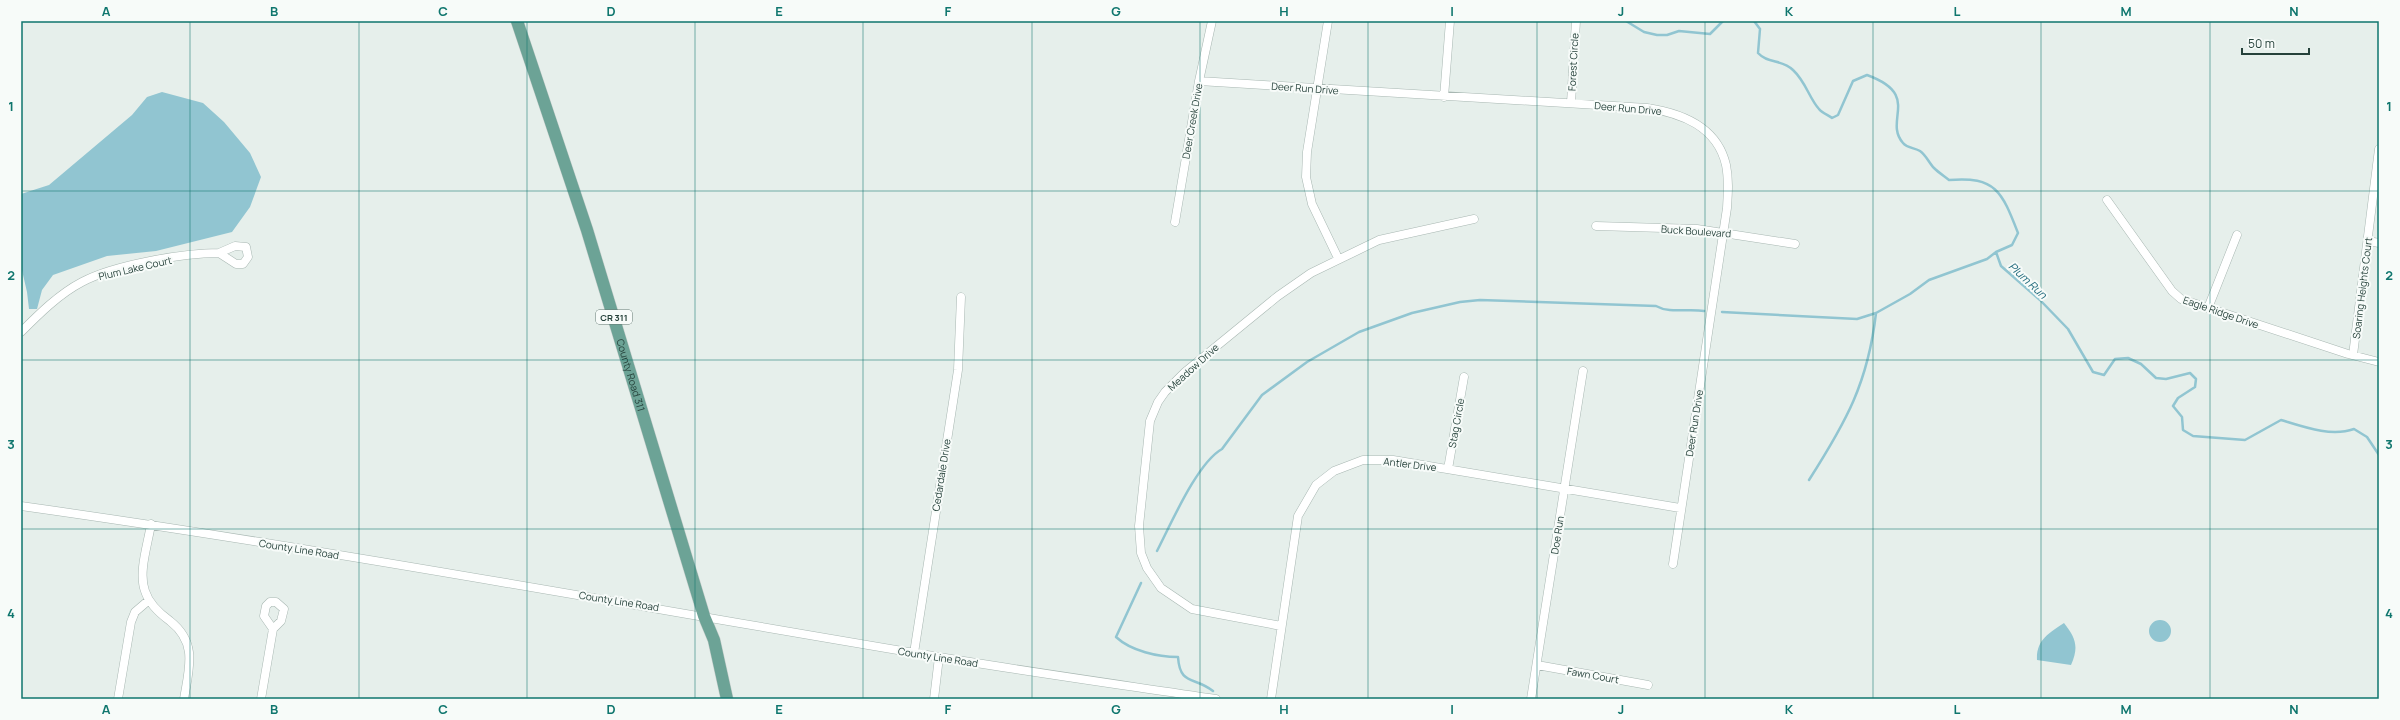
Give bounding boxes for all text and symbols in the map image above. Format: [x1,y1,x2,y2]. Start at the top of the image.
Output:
text: A [102,2,111,20]
text: B [270,2,278,20]
text: C [438,2,448,20]
text: D [606,2,616,20]
text: E [775,2,783,20]
text: F [945,2,952,20]
text: G [1111,2,1121,20]
text: H [1279,2,1289,20]
text: I [1450,2,1454,20]
text: J [1618,2,1624,20]
text: K [1785,2,1794,20]
text: L [1954,2,1961,20]
text: M [2120,2,2132,20]
text: N [2289,2,2299,20]
scale bar [2242,30,2309,56]
street label: Forest Circle [1564,33,1582,91]
text: 50 m [2248,35,2275,52]
street label: Deer Run Drive [1271,79,1339,97]
street label: Deer Creek Drive [1178,82,1206,160]
text: 1 [8,97,14,115]
text: 1 [2386,97,2392,115]
street label: Deer Run Drive [1594,98,1662,118]
street label: Buck Boulevard [1660,222,1732,240]
street label: Soaring Heights Court [2349,236,2375,340]
street label: Plum Lake Court [97,253,173,283]
water label: Plum Run [2006,258,2051,302]
text: 2 [7,266,15,284]
text: 2 [2385,266,2393,284]
street label: Eagle Ridge Drive [2181,293,2261,332]
road number: CR 311 [596,310,632,324]
street label: County Road 311 [613,337,649,413]
street label: Meadow Drive [1164,340,1222,394]
street label: Deer Run Drive [1682,388,1706,457]
street label: Stag Circle [1445,397,1467,449]
text: 3 [7,435,15,453]
text: 3 [2385,435,2393,453]
street label: Cedardale Drive [928,438,954,512]
street label: Antler Drive [1383,454,1438,474]
street label: Doe Run [1547,515,1567,555]
street label: County Line Road [258,536,340,562]
street label: County Line Road [578,588,660,614]
text: 4 [7,604,15,622]
text: 4 [2385,604,2393,622]
street label: County Line Road [897,644,979,670]
street label: Fawn Court [1566,664,1620,686]
text: A [102,700,111,718]
text: B [270,700,278,718]
text: C [438,700,448,718]
text: D [606,700,616,718]
text: E [775,700,783,718]
text: F [945,700,952,718]
text: G [1111,700,1121,718]
text: H [1279,700,1289,718]
text: I [1450,700,1454,718]
text: J [1618,700,1624,718]
text: K [1785,700,1794,718]
text: L [1954,700,1961,718]
text: M [2120,700,2132,718]
text: N [2289,700,2299,718]

